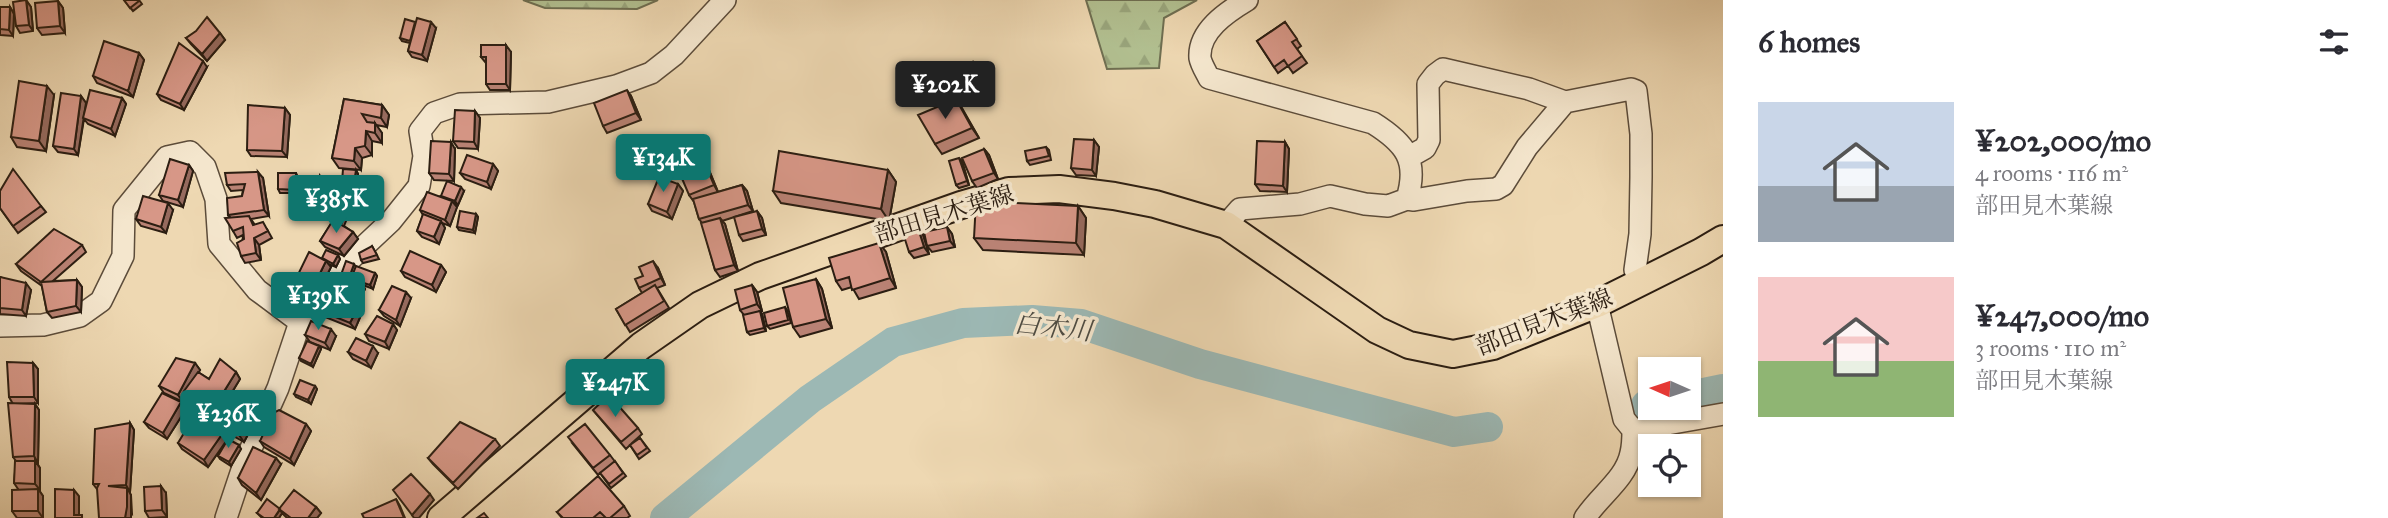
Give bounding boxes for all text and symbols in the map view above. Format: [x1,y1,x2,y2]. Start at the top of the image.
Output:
icon: filters [2315,23,2353,61]
text: 6 homes [1758,24,1860,60]
pin: ¥202K [896,61,994,121]
text: ¥202K [911,70,979,98]
text: ¥202,000/mo [1975,123,2151,159]
icon: home [1814,130,1898,214]
pin: ¥134K [614,134,712,194]
text: ¥134K [632,143,694,171]
text: 4 rooms · 116 m² [1975,159,2128,187]
pin: ¥385K [287,176,385,235]
street label: 部田見木葉線 [871,179,1017,249]
text: ¥385K [304,184,368,212]
text: 部田見木葉線 [1975,191,2113,219]
pin: ¥139K [269,272,367,332]
text: ¥139K [287,281,349,309]
street label: 部田見木葉線 [1471,282,1617,362]
text: ¥247,000/mo [1975,298,2149,334]
icon: home [1814,305,1898,389]
water label: 白木川 [1013,307,1096,347]
text: 3 rooms · 110 m² [1975,334,2126,362]
north arrow [1638,357,1701,420]
map controls [1638,357,1701,497]
pin: ¥247K [566,360,664,419]
text: 部田見木葉線 [1975,366,2113,394]
text: ¥247K [582,368,648,396]
pin: ¥236K [179,391,277,450]
text: ¥236K [196,399,260,427]
button: locate [1638,434,1701,497]

